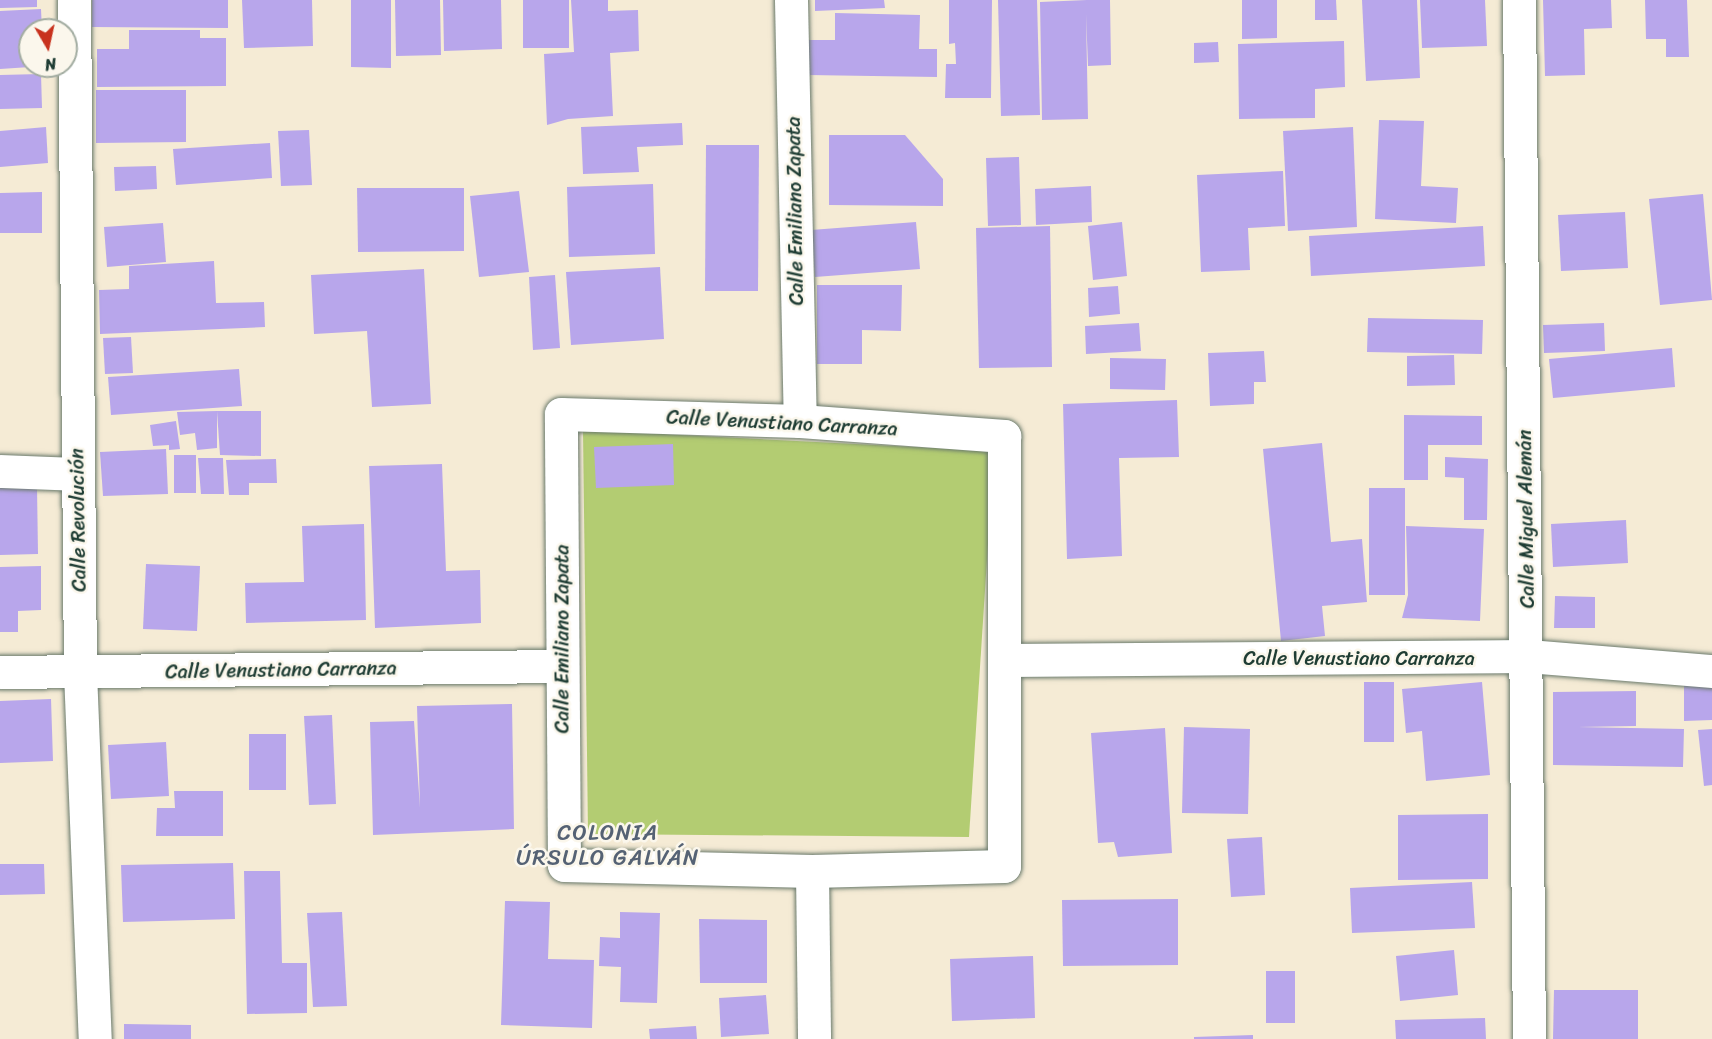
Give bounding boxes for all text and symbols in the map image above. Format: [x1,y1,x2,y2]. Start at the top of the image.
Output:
north arrow [18,18,78,78]
text: N [43,49,58,79]
street label: Calle Emiliano Zapata [781,116,809,306]
street label: Calle Venustiano Carranza [667,405,897,441]
street label: Calle Miguel Alemán [1512,430,1540,608]
street label: Calle Revolución [65,448,91,592]
street label: Calle Emiliano Zapata [550,544,574,734]
street label: Calle Venustiano Carranza [1244,646,1474,670]
street label: Calle Venustiano Carranza [166,656,396,684]
district label: COLONIA ÚRSULO GALVÁN [515,819,701,870]

